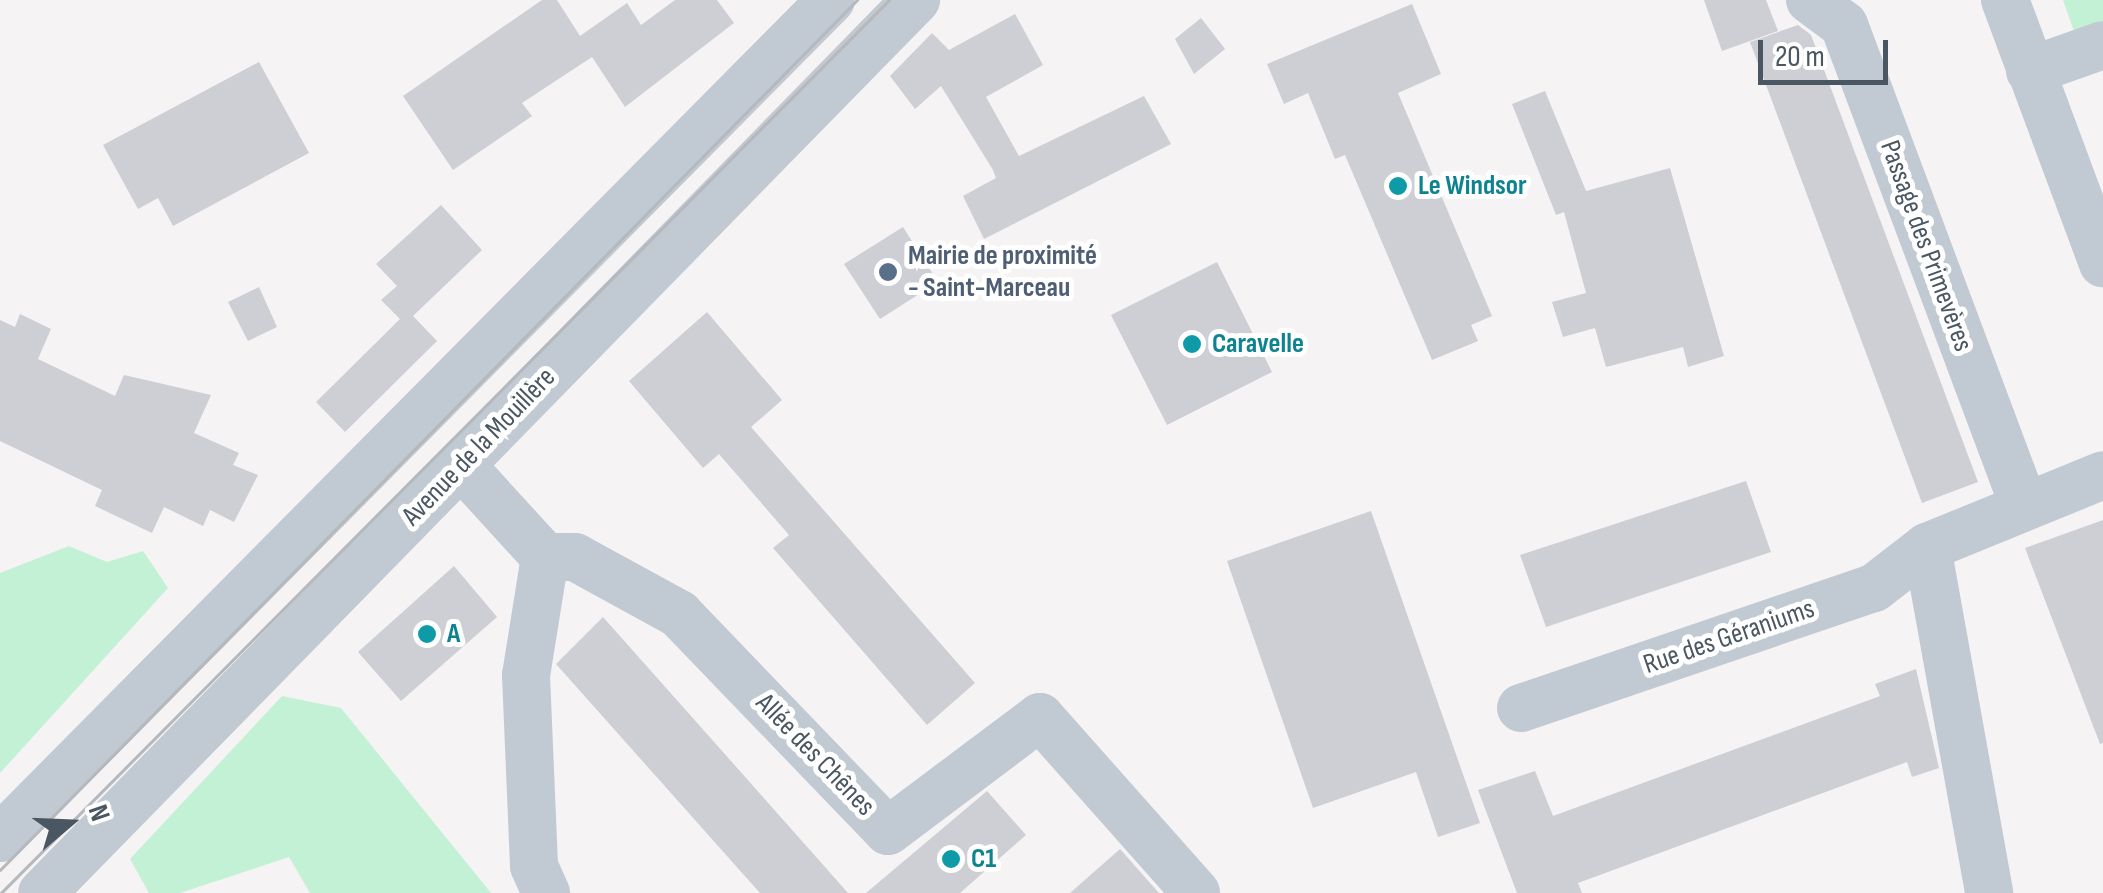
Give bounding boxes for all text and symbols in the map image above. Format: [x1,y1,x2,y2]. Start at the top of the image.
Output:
scale bar [1763,20,1893,82]
text: 20 m [1775,39,1825,75]
street label: Passage des Primevères [1872,136,1980,356]
place label: Le Windsor [1418,169,1527,203]
marker: Le Windsor [1387,175,1409,197]
place label: Mairie de proximité - Saint-Marceau [908,239,1097,305]
marker: Mairie de proximité - Saint-Marceau [877,261,899,283]
place label: Caravelle [1212,327,1304,361]
marker: Caravelle [1181,333,1203,355]
street label: Avenue de la Mouillère [395,361,563,533]
street label: Rue des Géraniums [1639,592,1819,682]
place label: A [447,617,460,651]
marker: A [416,623,438,645]
street label: Allée des Chênes [748,687,882,823]
north arrow [20,773,120,873]
text: N [81,801,117,826]
place label: C1 [971,842,996,876]
marker: C1 [940,848,962,870]

